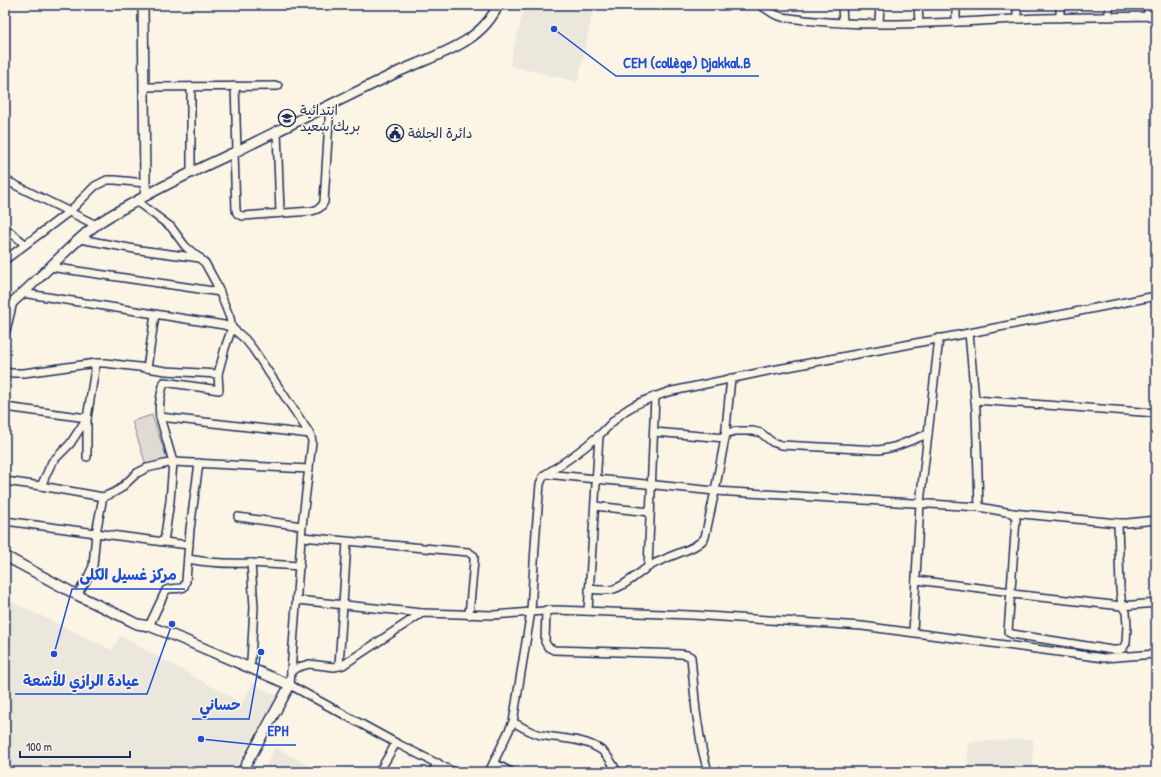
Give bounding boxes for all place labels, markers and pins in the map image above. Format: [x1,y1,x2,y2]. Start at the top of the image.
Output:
callout: CEM (collège) Djakkal.B [616,49,759,76]
place label: ابتدائية بريك سعيد [300,100,360,135]
school or university icon: ابتدائية بريك سعيد [277,108,297,128]
public building icon: دائرة الجلفة [385,123,405,143]
place label: دائرة الجلفة [408,123,473,142]
callout: مركز غسيل الكلى [72,562,185,589]
callout: عيادة الرازي للأشعة [15,667,147,694]
callout: حساني [192,692,249,719]
callout: EPH [259,718,296,745]

